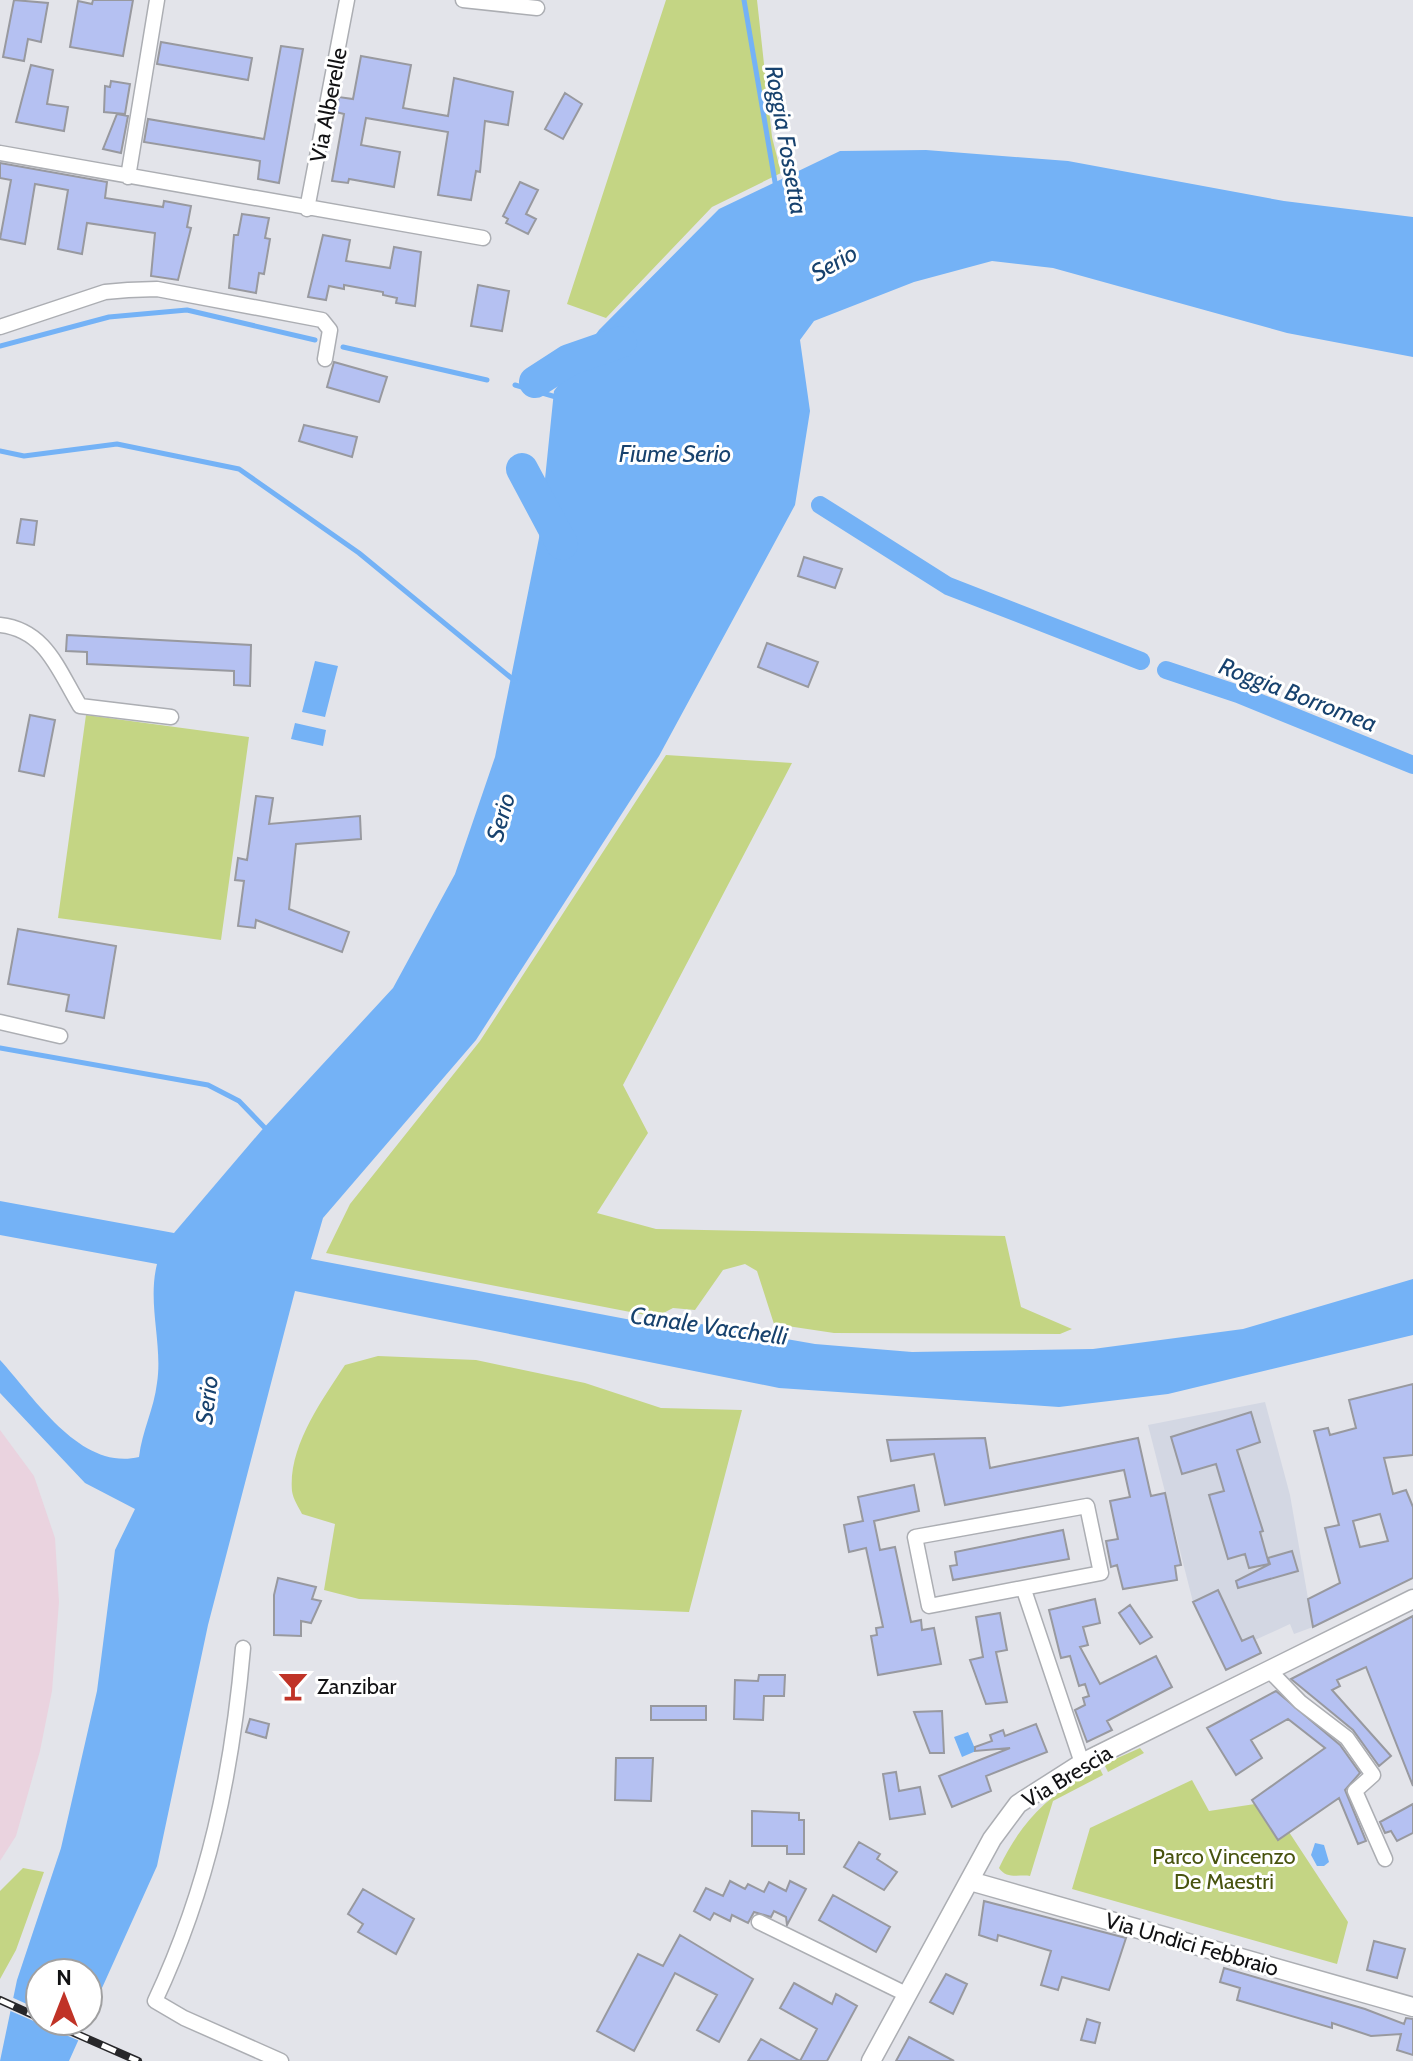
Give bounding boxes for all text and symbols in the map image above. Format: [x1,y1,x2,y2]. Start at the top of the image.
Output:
street label: Via Alberelle [304,46,353,165]
water label: Roggia Fossetta [759,63,814,217]
water label: Serio [805,238,862,287]
water label: Fiume Serio [619,439,731,468]
water label: Roggia Borromea [1215,651,1381,738]
water label: Serio [480,789,521,844]
water label: Canale Vacchelli [629,1300,790,1351]
water label: Serio [189,1374,224,1426]
bar icon: Zanzibar [276,1669,310,1703]
place label: Zanzibar [317,1673,397,1700]
street label: Via Brescia [1018,1739,1117,1814]
park label: Parco Vincenzo De Maestri [1152,1843,1296,1895]
street label: Via Undici Febbraio [1102,1907,1282,1982]
north arrow [24,1957,104,2037]
text: N [56,1964,72,1991]

